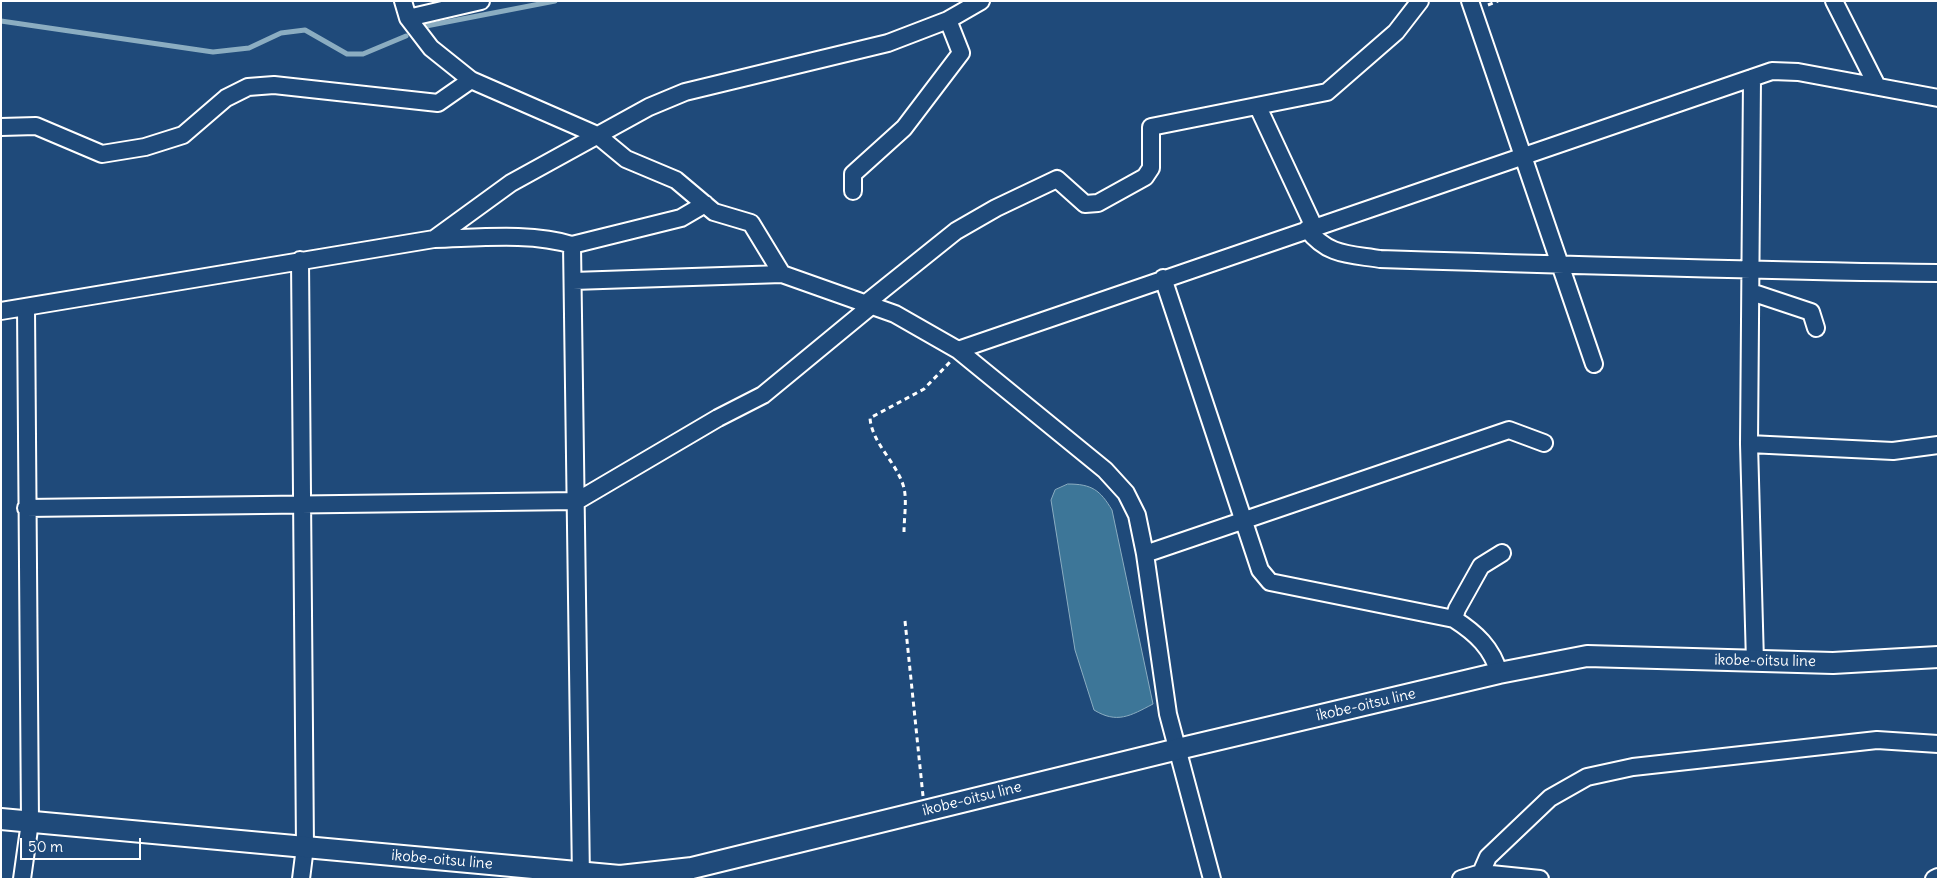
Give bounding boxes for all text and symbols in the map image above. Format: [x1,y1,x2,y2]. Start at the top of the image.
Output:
street label: ikobe-oitsu line [1714,651,1816,671]
street label: ikobe-oitsu line [1314,685,1418,725]
street label: ikobe-oitsu line [921,778,1023,820]
scale bar [22,828,144,860]
text: 50 m [28,837,63,856]
street label: ikobe-oitsu line [391,847,493,873]

